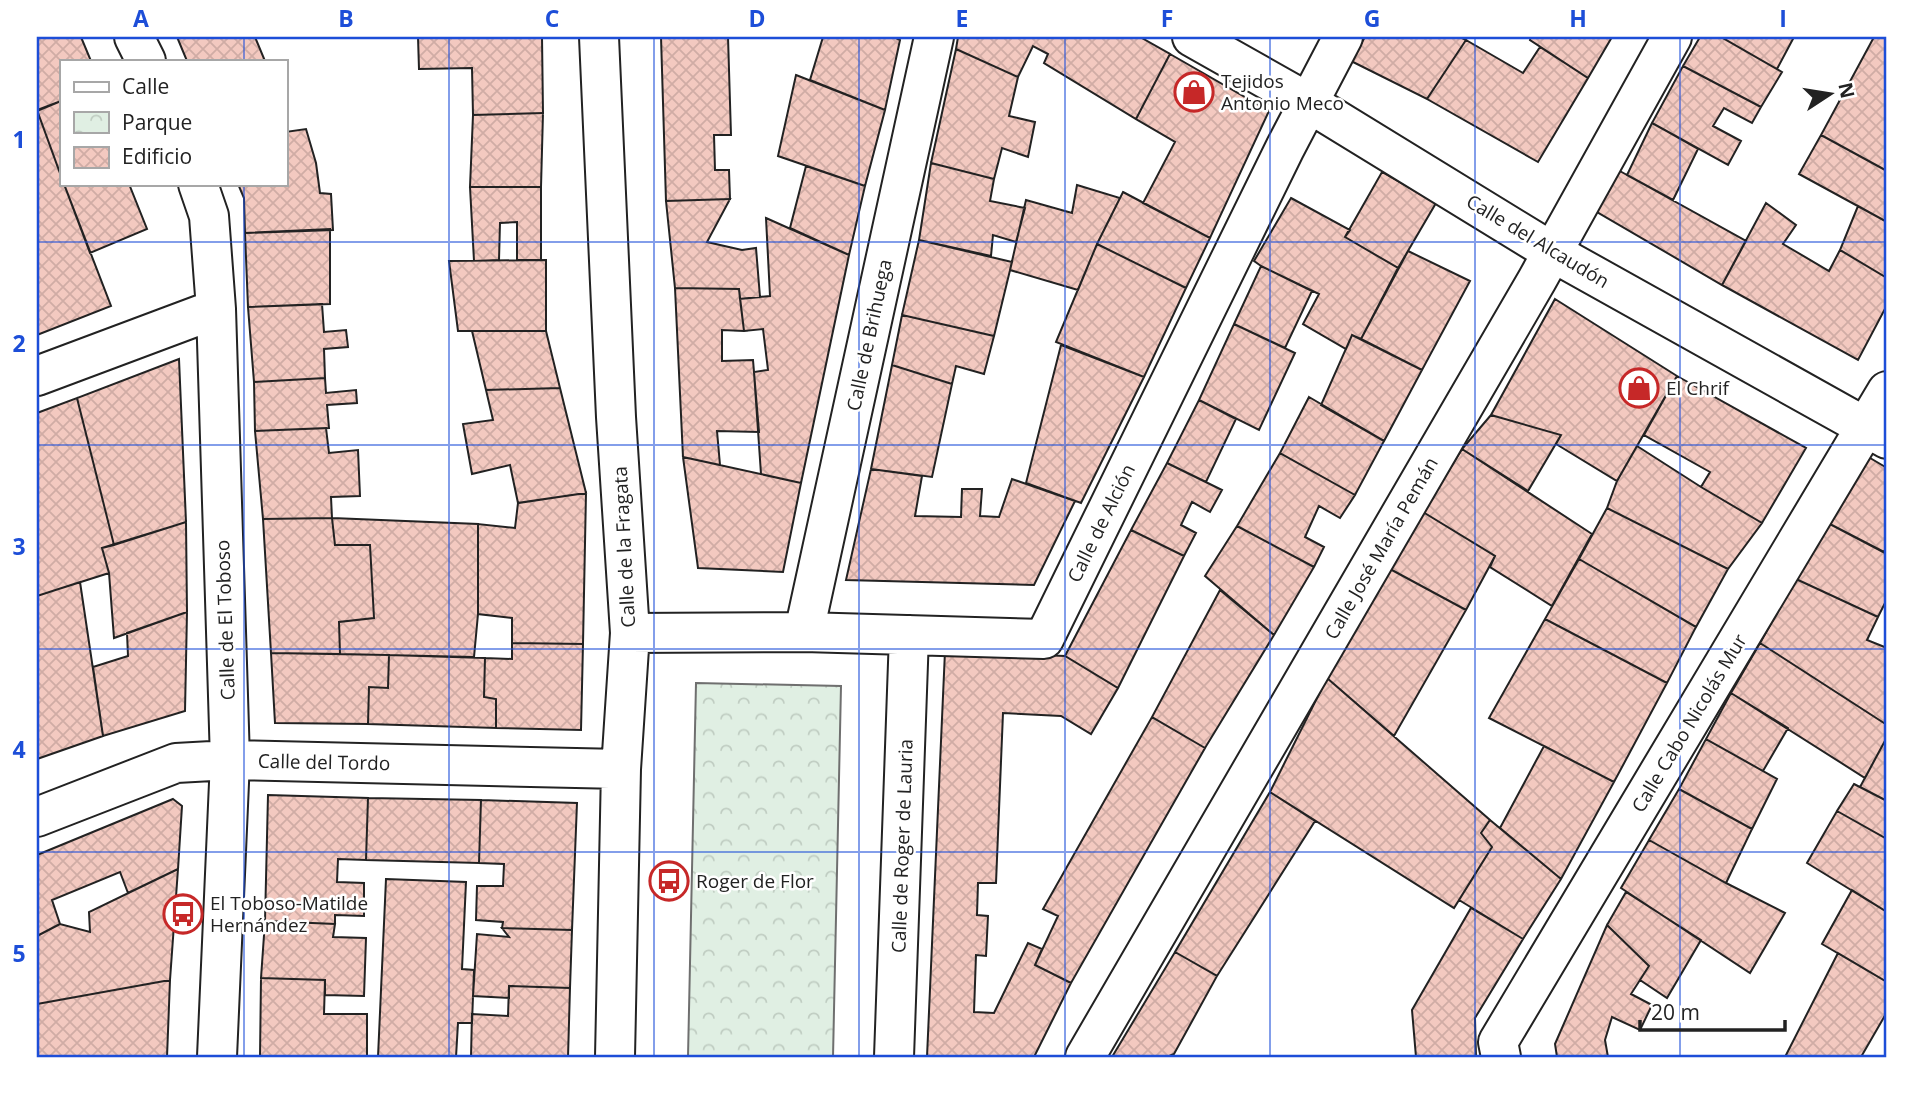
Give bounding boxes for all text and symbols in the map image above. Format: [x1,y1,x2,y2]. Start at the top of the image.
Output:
text: A [133,2,149,34]
text: B [338,2,354,34]
text: C [545,2,559,34]
text: D [748,2,766,34]
text: E [956,2,968,34]
text: F [1161,2,1173,34]
text: G [1364,2,1380,34]
text: H [1569,2,1587,34]
text: I [1779,2,1787,34]
legend [60,60,287,186]
north arrow [1794,60,1864,130]
place label: Tejidos Antonio Meco [1221,68,1344,116]
shop icon: Tejidos Antonio Meco [1173,71,1215,113]
text: Calle [122,72,169,100]
text: N [1832,80,1861,101]
text: Parque [122,108,192,136]
text: 1 [12,123,26,155]
text: Edificio [122,142,192,170]
street label: Calle del Alcaudón [1462,188,1614,294]
street label: Calle de Brihuega [840,257,898,413]
text: 2 [12,327,26,359]
shop icon: El Chrif [1618,367,1660,409]
place label: El Chrif [1666,375,1730,401]
street label: Calle José María Pemán [1318,452,1444,644]
street label: Calle de Alción [1061,459,1141,587]
street label: Calle de la Fragata [607,466,641,628]
text: 3 [12,530,26,562]
street label: Calle de El Toboso [209,539,241,701]
street label: Calle Cabo Nicolás Mur [1625,629,1753,817]
text: 4 [12,733,26,765]
street label: Calle de Roger de Lauria [885,738,919,954]
street label: Calle del Tordo [258,748,390,776]
bus stop icon: Roger de Flor [648,860,690,902]
place label: Roger de Flor [696,868,814,894]
place label: El Toboso-Matilde Hernández [210,890,368,938]
bus stop icon: El Toboso-Matilde Hernández [162,893,204,935]
text: 5 [12,937,26,969]
scale bar [1640,989,1786,1033]
text: 20 m [1651,998,1700,1026]

